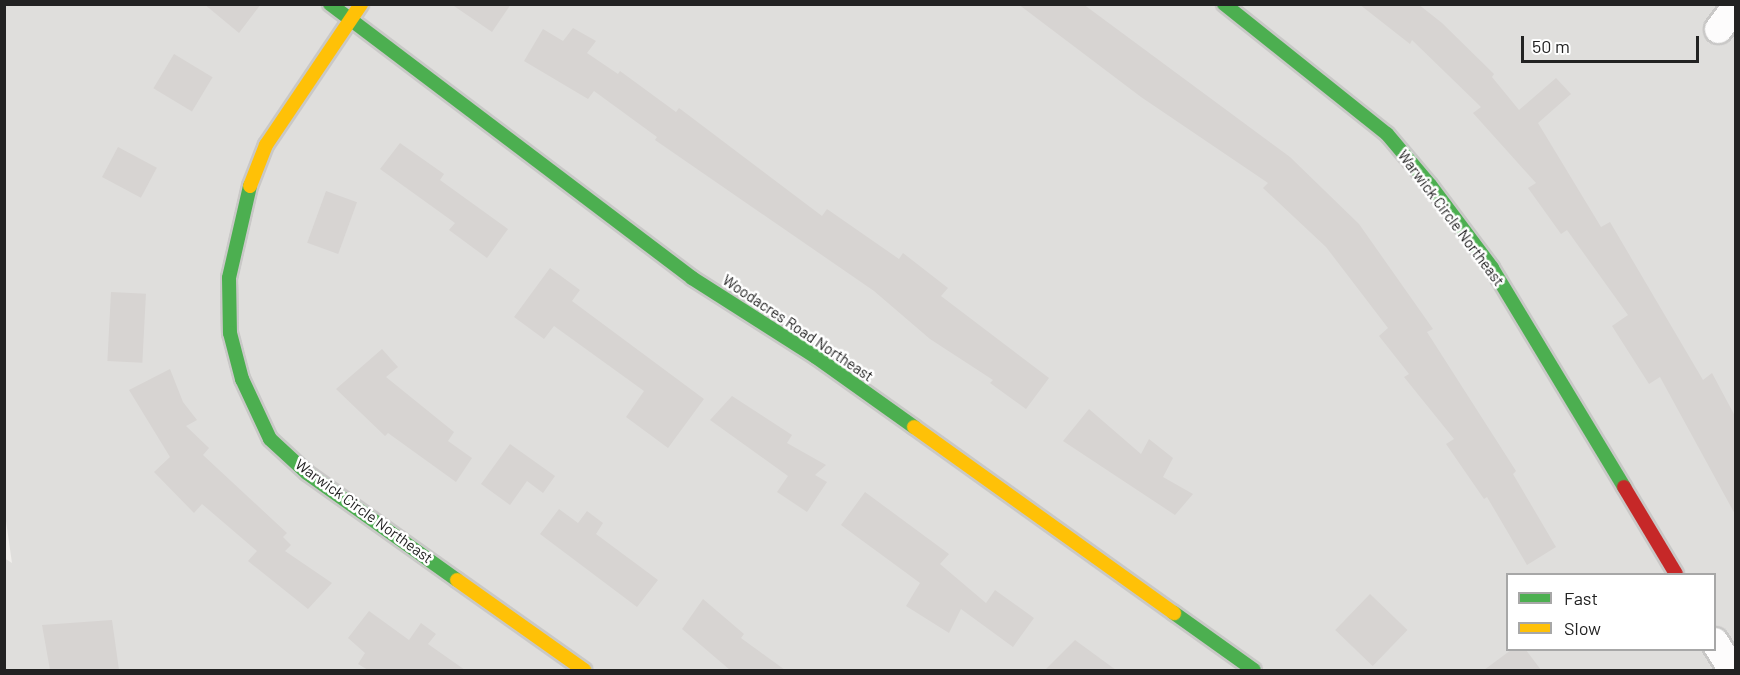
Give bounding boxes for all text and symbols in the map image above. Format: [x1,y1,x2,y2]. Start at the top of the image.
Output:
scale bar [1524,24,1702,62]
text: 50 m [1532,35,1570,57]
street label: Warwick Circle Northeast [1394,147,1508,289]
street label: Woodacres Road Northeast [719,271,877,385]
street label: Warwick Circle Northeast [292,455,436,567]
legend [1506,573,1716,651]
text: Fast [1564,587,1598,609]
text: Slow [1564,617,1601,639]

